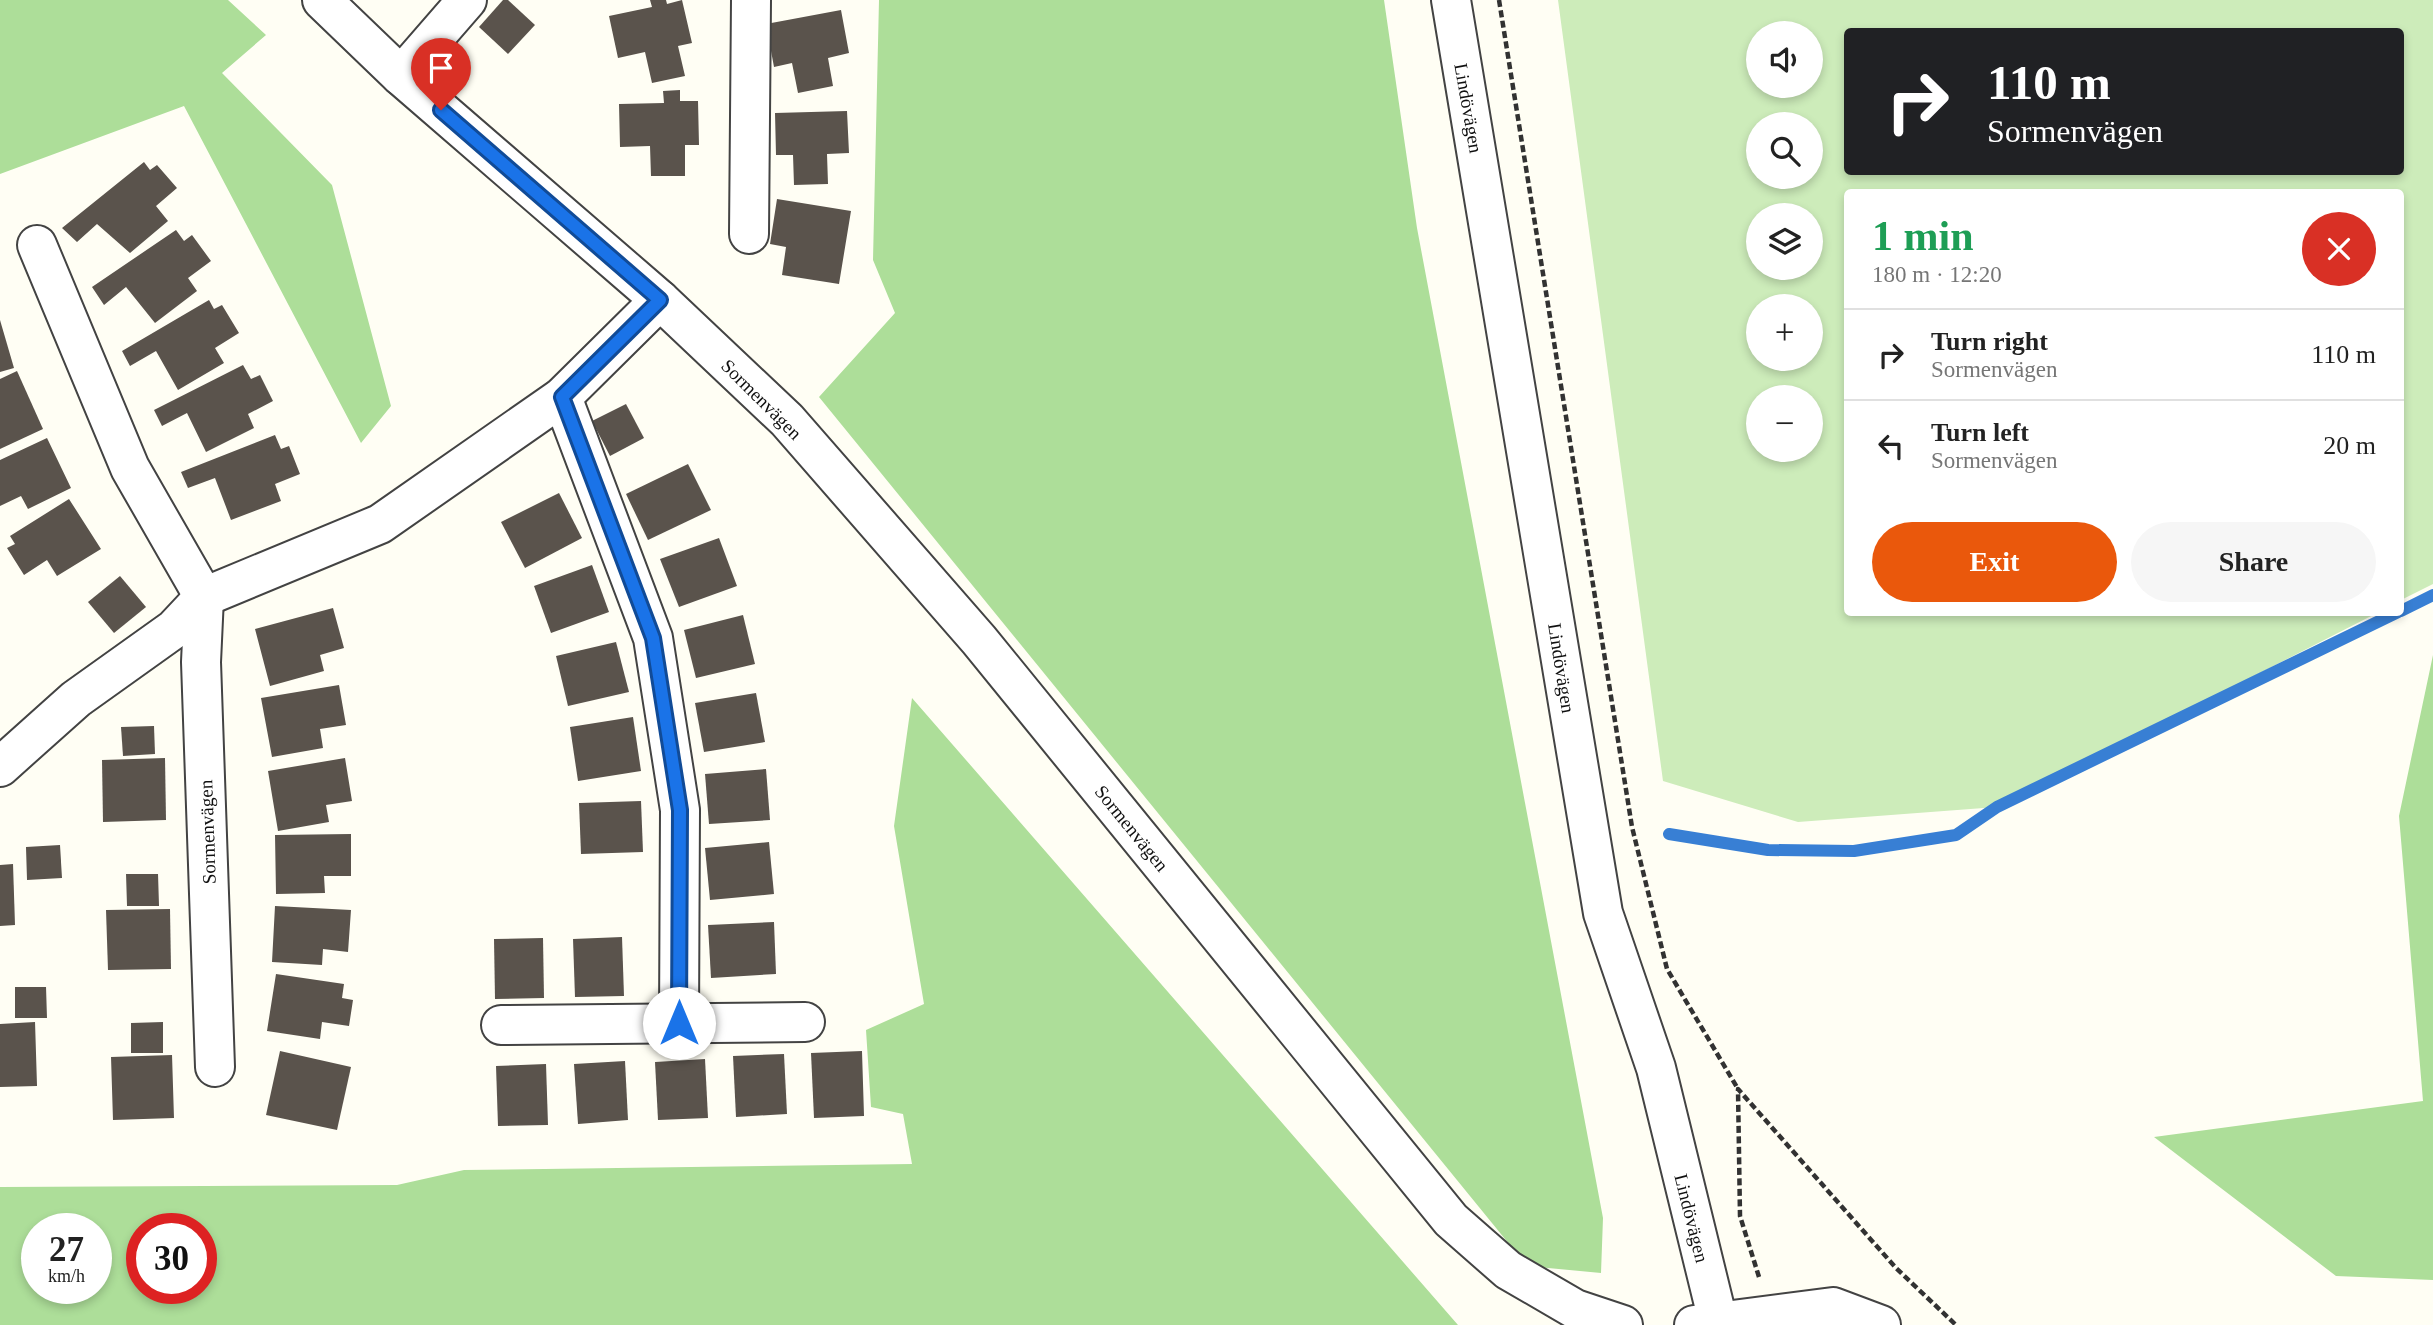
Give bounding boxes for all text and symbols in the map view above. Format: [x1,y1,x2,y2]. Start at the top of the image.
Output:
map controls [1746,21,1823,462]
button: sound [1746,21,1823,98]
pin [411,38,471,110]
icon: arrive [422,49,460,87]
text: 110 m [1987,55,2111,110]
icon: right [1872,56,1963,147]
street label: Lindövägen [1450,62,1487,155]
button: search [1746,112,1823,189]
text: Sormenvägen [1987,113,2163,149]
button: layers [1746,203,1823,280]
button: close [2302,212,2376,286]
text: 1 min [1872,213,1974,259]
text: 180 m · 12:20 [1872,262,2002,287]
button: + [1746,294,1823,371]
text: Turn right [1931,327,2048,356]
icon: right [1872,336,1910,374]
text: 110 m [2311,340,2376,369]
street label: Sormenvägen [717,355,806,444]
text: Sormenvägen [1931,357,2057,382]
button: − [1746,385,1823,462]
text: Turn left [1931,418,2029,447]
icon: left [1872,427,1910,465]
text: 20 m [2323,431,2376,460]
text: Sormenvägen [1931,448,2057,473]
button: Exit [1872,522,2117,602]
button: Share [2131,522,2376,602]
street label: Lindövägen [1544,622,1579,715]
street label: Sormenvägen [195,779,220,885]
street label: Sormenvägen [1091,781,1173,876]
position arrow [642,986,716,1060]
street label: Lindövägen [1670,1172,1713,1265]
speed limit sign: 30 [126,1213,217,1304]
text: 27 [49,1230,84,1269]
text: km/h [48,1266,85,1286]

